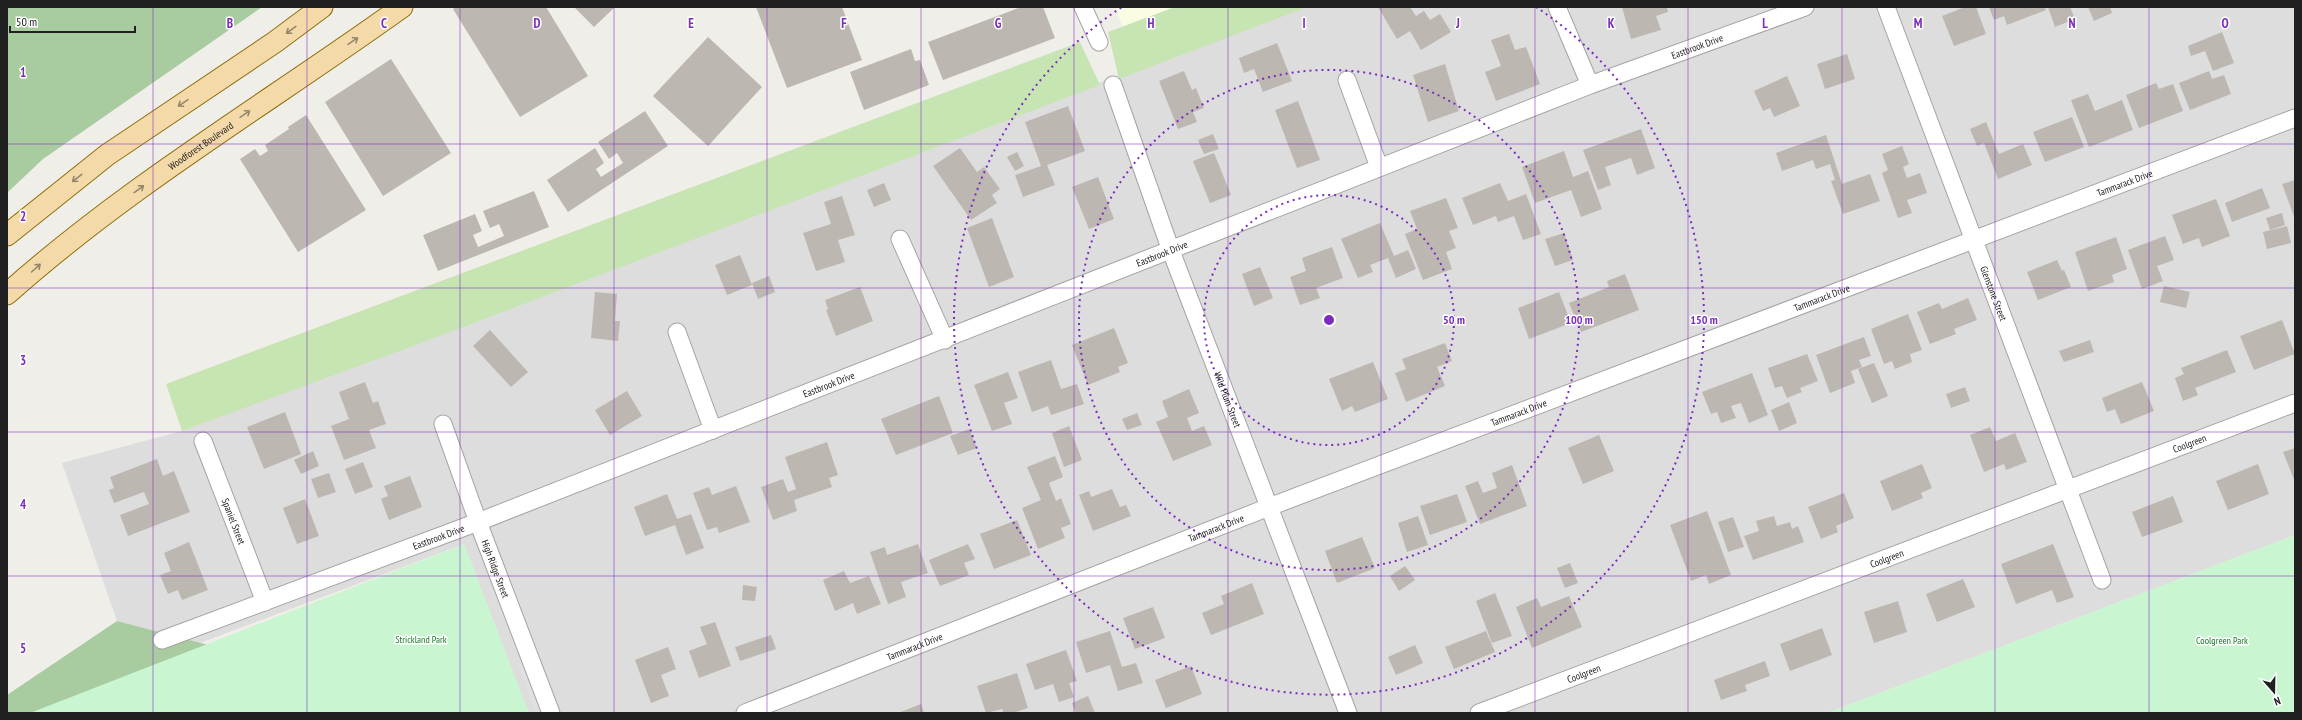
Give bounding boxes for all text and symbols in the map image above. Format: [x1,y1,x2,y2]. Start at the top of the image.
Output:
scale bar [10,8,135,34]
text: 50 m [16,14,37,29]
text: B [227,15,233,32]
text: C [381,15,387,32]
text: D [534,15,541,32]
text: E [688,15,694,32]
text: F [841,15,847,32]
text: G [995,15,1002,32]
text: H [1148,15,1155,32]
text: I [1302,15,1306,32]
text: J [1455,15,1460,32]
text: K [1608,15,1615,32]
text: L [1762,15,1768,32]
text: M [1914,15,1923,32]
text: N [2068,15,2076,32]
text: O [2221,15,2229,32]
one-way arrow [286,26,297,34]
street label: Eastbrook Drive [1669,31,1725,62]
one-way arrow [347,37,358,45]
text: 1 [20,64,26,81]
one-way arrow [178,99,189,107]
one-way arrow [239,110,250,118]
street label: Woodforest Boulevard [165,119,235,173]
street label: Tammarack Drive [2095,166,2154,199]
one-way arrow [72,174,83,183]
one-way arrow [133,184,144,193]
text: 2 [20,208,26,225]
street label: Eastbrook Drive [1134,237,1189,269]
one-way arrow [31,264,41,273]
street label: Glenstone Street [1978,264,2010,323]
street label: Tammarack Drive [1792,281,1851,314]
text: 50 m [1443,312,1465,327]
text: 100 m [1565,312,1593,327]
text: 150 m [1690,312,1718,327]
centre of rings [1322,313,1336,327]
text: 3 [20,352,26,369]
street label: Eastbrook Drive [801,368,856,400]
street label: Wild Plum Street [1211,370,1245,429]
street label: Tammarack Drive [1489,396,1548,429]
street label: Coolgreen [2171,431,2208,455]
text: 4 [20,496,27,513]
street label: Spaniel Street [219,496,249,546]
street label: Tammarack Drive [1186,511,1246,545]
street label: Eastbrook Drive [411,521,466,552]
street label: High Ridge Street [479,538,513,600]
street label: Coolgreen [1868,546,1905,570]
street label: Tammarack Drive [885,630,944,663]
park label: Strickland Park [395,633,447,646]
park label: Coolgreen Park [2196,634,2248,647]
text: 5 [20,640,26,657]
street label: Coolgreen [1565,661,1602,686]
north arrow [2254,672,2294,712]
text: N [2272,694,2283,709]

